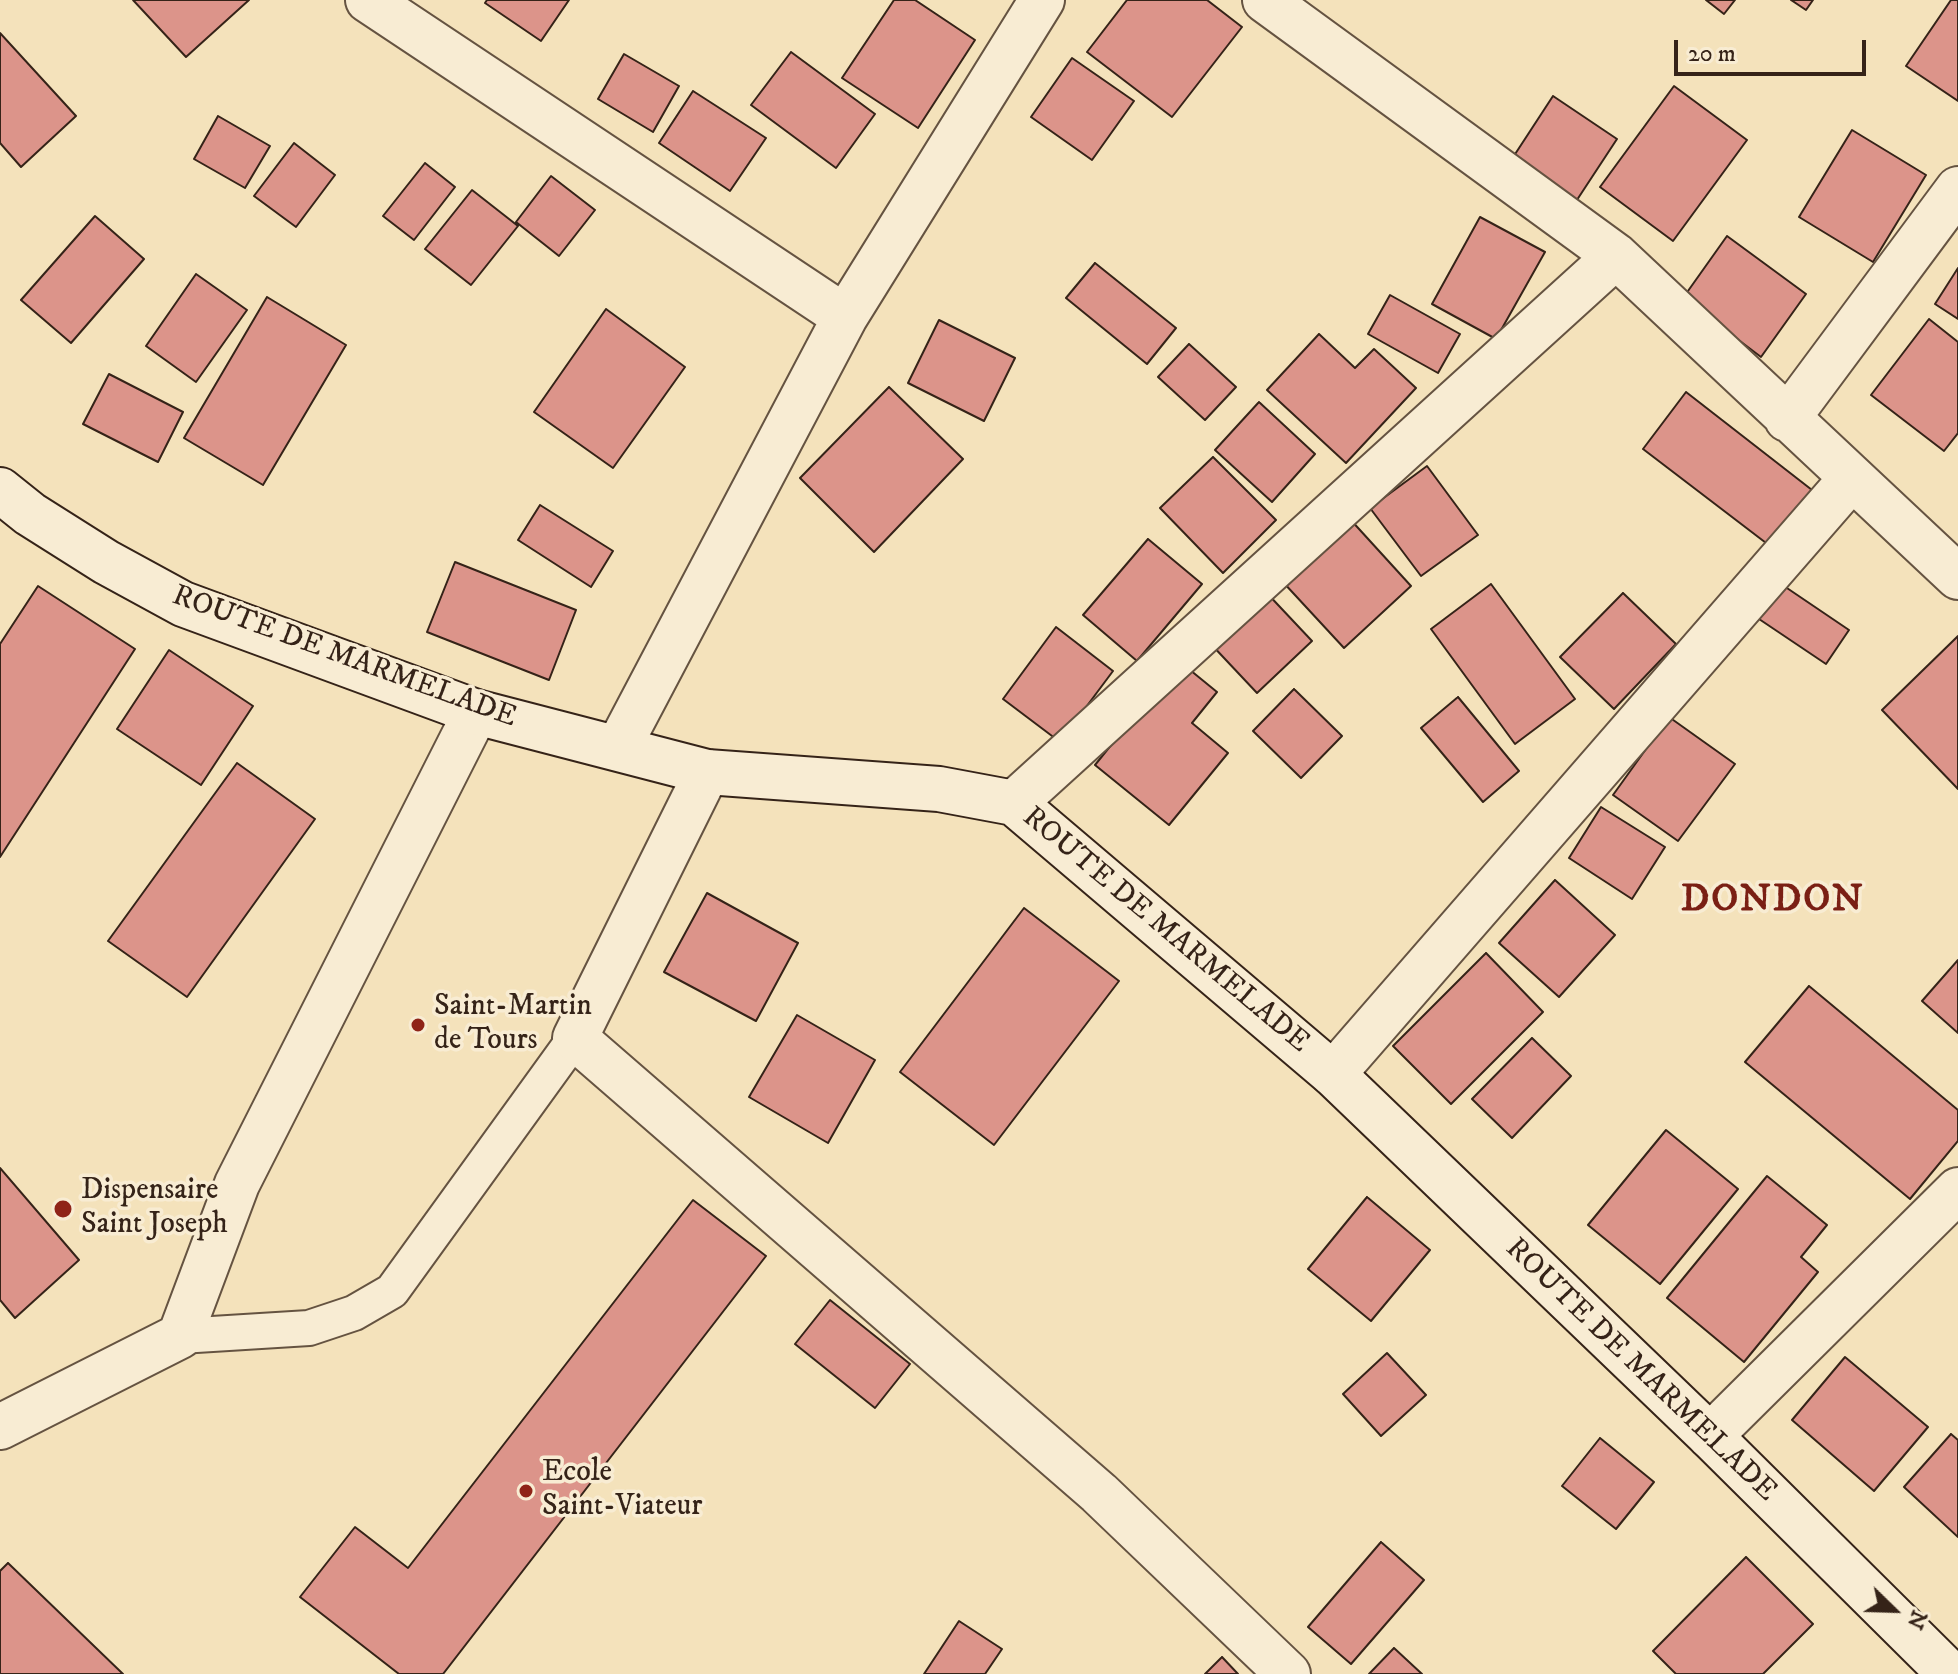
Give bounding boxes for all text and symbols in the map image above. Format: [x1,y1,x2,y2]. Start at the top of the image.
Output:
scale bar [1678,24,1870,74]
text: 20 m [1688,39,1736,69]
street label: ROUTE DE MARMELADE [167,579,521,737]
street label: ROUTE DE MARMELADE [1014,800,1316,1062]
district label: DONDON [1681,879,1865,925]
place label: Saint-Martin de Tours [434,990,592,1060]
marker: Saint-Martin de Tours [409,1016,427,1034]
place label: Dispensaire Saint Joseph [81,1174,228,1244]
marker: Dispensaire Saint Joseph [52,1198,74,1220]
street label: ROUTE DE MARMELADE [1497,1232,1783,1510]
place label: Ecole Saint-Viateur [542,1456,702,1526]
marker: Ecole Saint-Viateur [517,1482,535,1500]
north arrow [1854,1570,1934,1650]
text: N [1901,1606,1933,1633]

